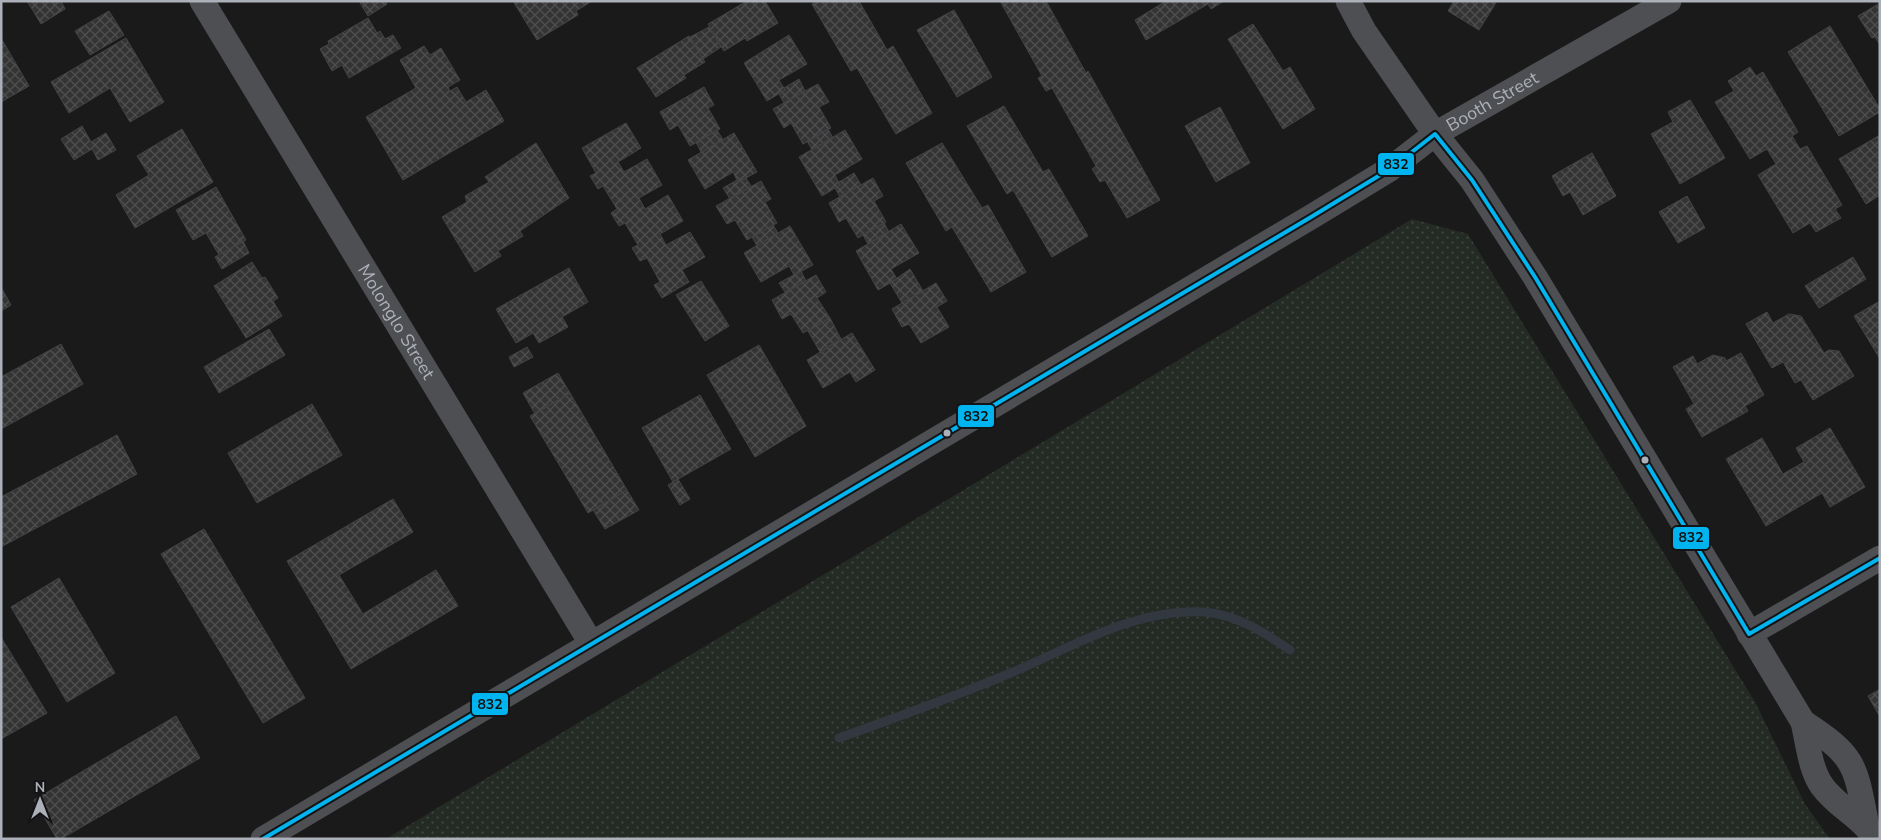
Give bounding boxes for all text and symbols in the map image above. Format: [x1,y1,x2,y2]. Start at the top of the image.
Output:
street label: Booth Street [1442,65,1543,137]
line badge: 832 [1377,152,1415,176]
text: 832 [1383,155,1409,174]
street label: Molonglo Street [352,260,441,384]
line badge: 832 [957,404,995,428]
text: 832 [963,407,989,426]
unlabelled marker [942,428,952,438]
unlabelled marker [1640,455,1650,465]
line badge: 832 [1672,526,1710,550]
text: 832 [1678,528,1704,547]
line badge: 832 [471,692,509,716]
text: 832 [477,695,503,714]
north arrow [15,775,65,825]
text: N [35,778,45,797]

